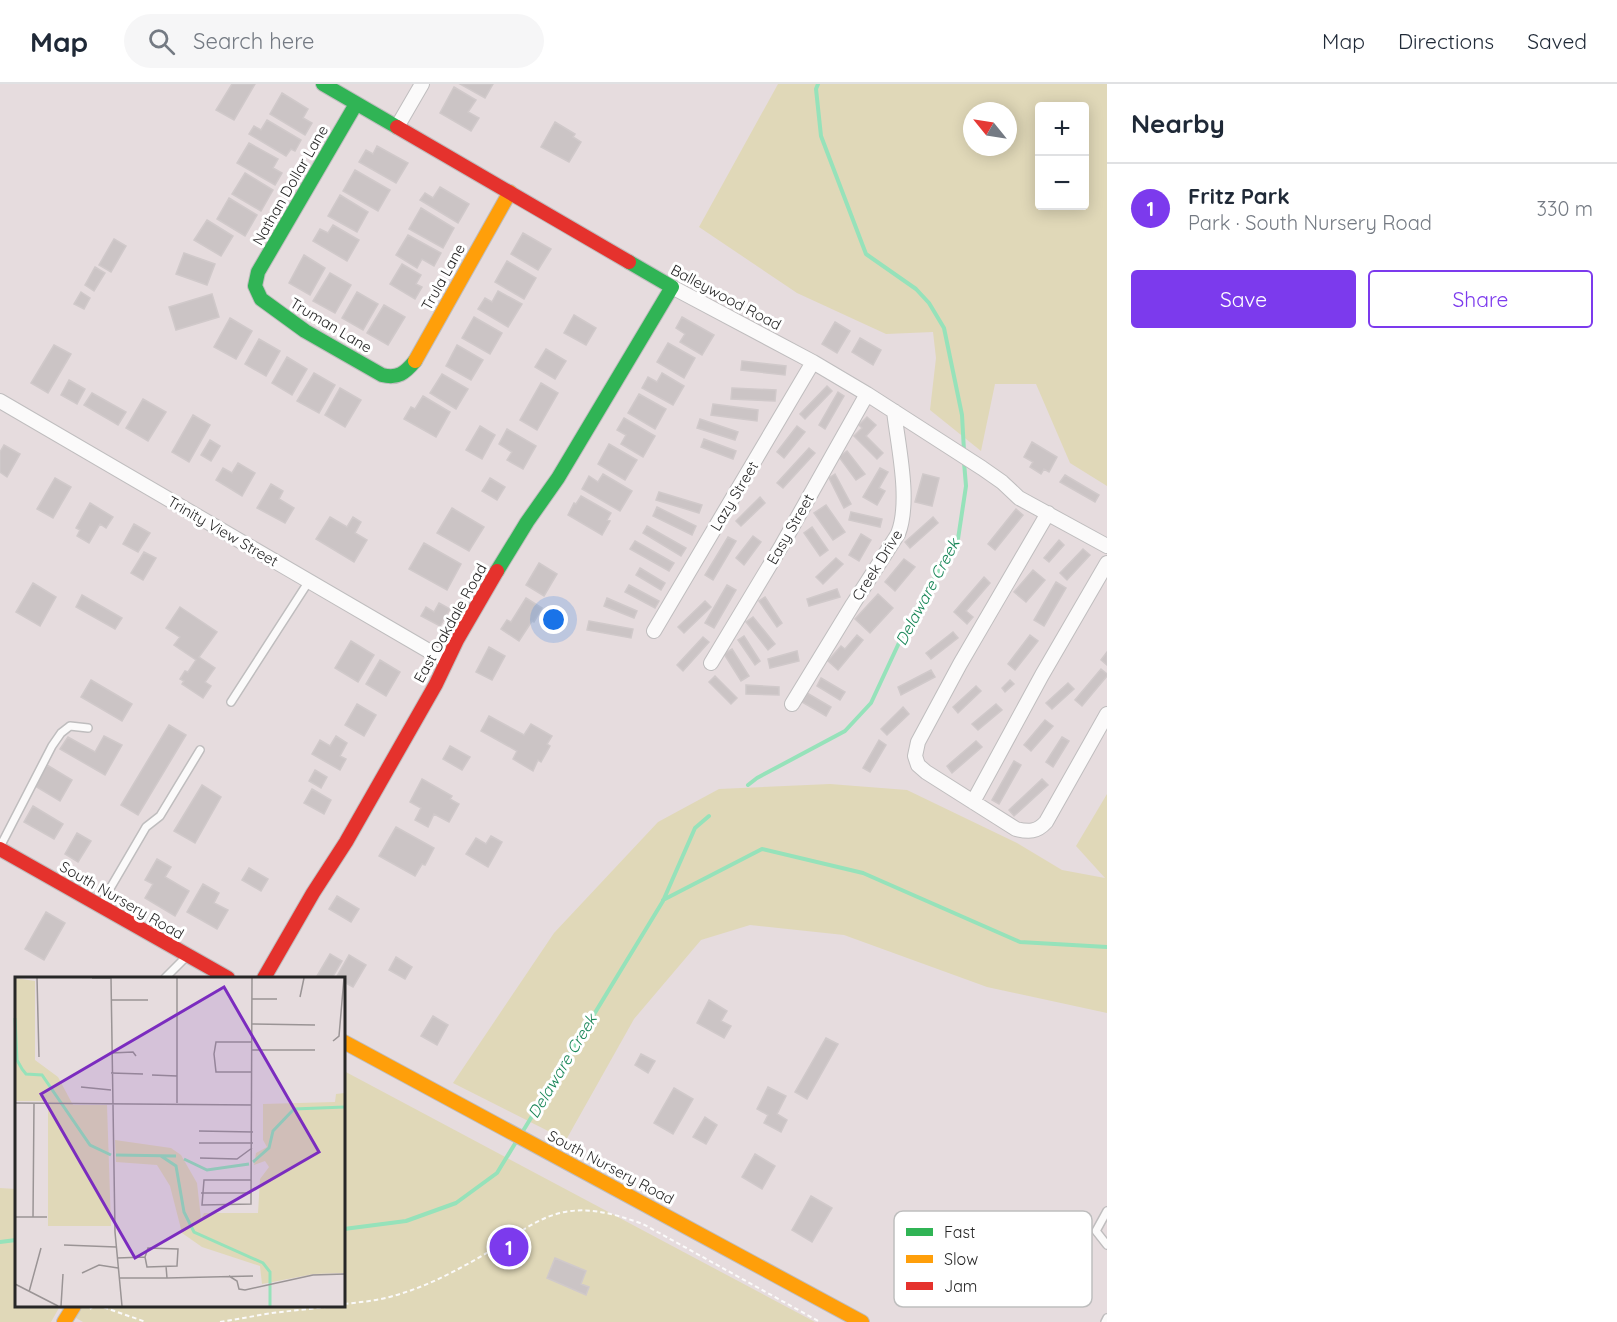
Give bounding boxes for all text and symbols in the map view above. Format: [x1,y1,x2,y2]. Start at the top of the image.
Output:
search box [124,14,544,68]
text: Map [30,24,88,59]
icon: search [145,25,178,58]
text: Search here [193,27,315,55]
text: Map [1322,28,1365,54]
text: Directions [1398,28,1494,54]
text: Saved [1527,28,1587,54]
north arrow [963,102,1017,156]
map controls [1035,102,1089,210]
button: + [1035,102,1089,156]
text: Nearby [1131,107,1225,140]
street label: Nathan Dollar Lane [248,122,332,248]
button: − [1035,156,1089,210]
text: Fritz Park [1188,182,1290,210]
text: 1 [1147,196,1154,221]
text: 330 m [1536,196,1593,221]
text: Park · South Nursery Road [1188,210,1432,235]
street label: Trula Lane [417,240,469,314]
street label: Balleywood Road [668,260,784,334]
button: Save [1131,270,1356,328]
button: Share [1368,270,1593,328]
street label: Truman Lane [287,293,375,357]
street label: Lazy Street [706,458,762,534]
street label: Easy Street [762,490,818,568]
street label: Trinity View Street [164,492,282,570]
street label: Creek Drive [848,526,906,604]
water label: Delaware Creek [891,534,964,649]
street label: East Oakdale Road [409,560,491,686]
your location [539,605,568,634]
street label: South Nursery Road [57,857,187,943]
inset map [15,977,345,1307]
water label: Delaware Creek [523,1009,602,1122]
street label: South Nursery Road [545,1126,677,1208]
legend [894,1211,1092,1307]
text: Fast [944,1222,975,1242]
pin: 1 [490,1224,528,1270]
text: Slow [944,1249,978,1269]
text: Jam [944,1276,977,1296]

